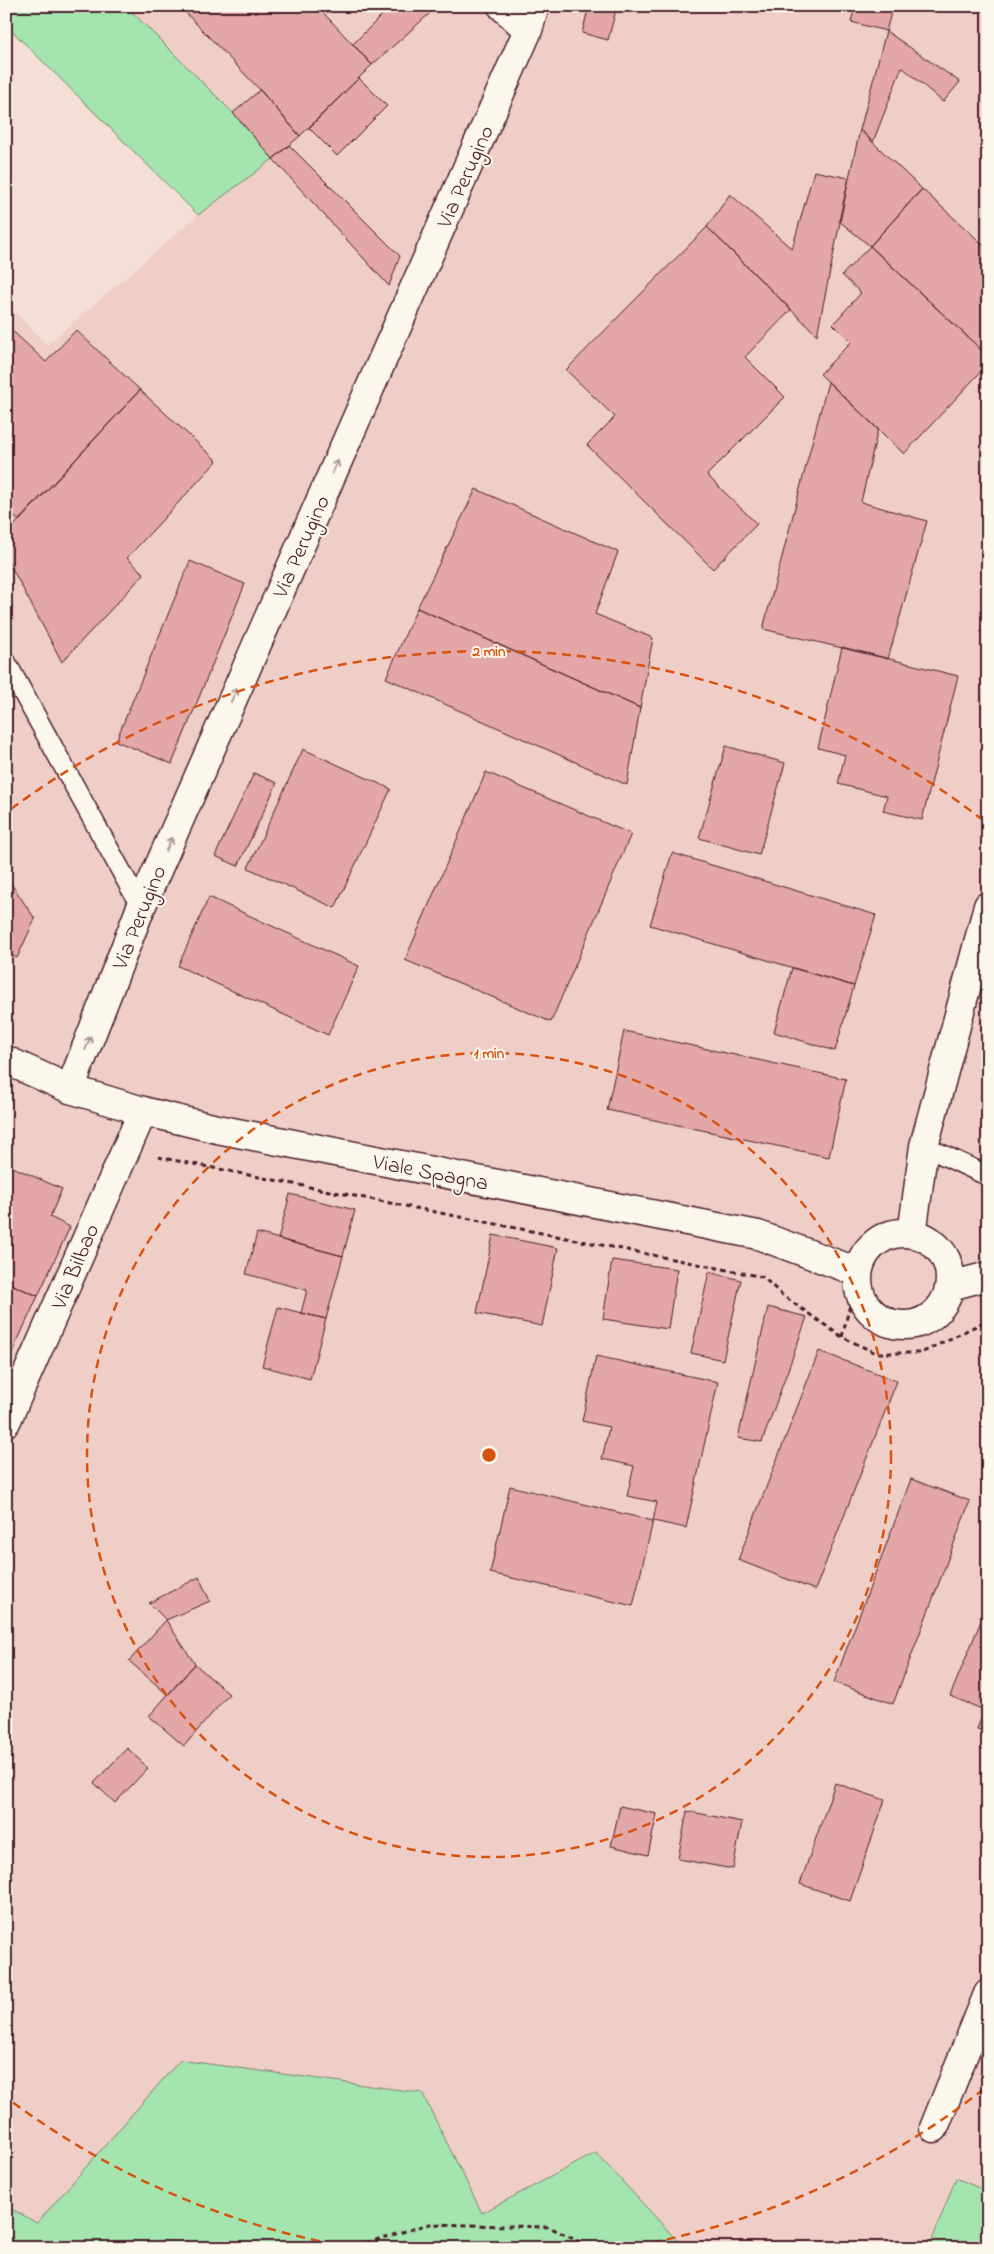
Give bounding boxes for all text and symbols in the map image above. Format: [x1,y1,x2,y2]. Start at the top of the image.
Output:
street label: Via Perugino [429,121,505,235]
one-way arrow [331,460,341,475]
street label: Via Perugino [265,491,341,605]
text: 2 min [472,641,506,663]
one-way arrow [230,688,240,703]
one-way arrow [164,837,174,852]
street label: Via Perugino [105,861,177,976]
one-way arrow [84,1036,93,1051]
text: 1 min [474,1043,505,1065]
street label: Viale Spagna [369,1147,491,1202]
street label: Via Bilbao [44,1219,109,1316]
centre of rings [480,1446,498,1464]

